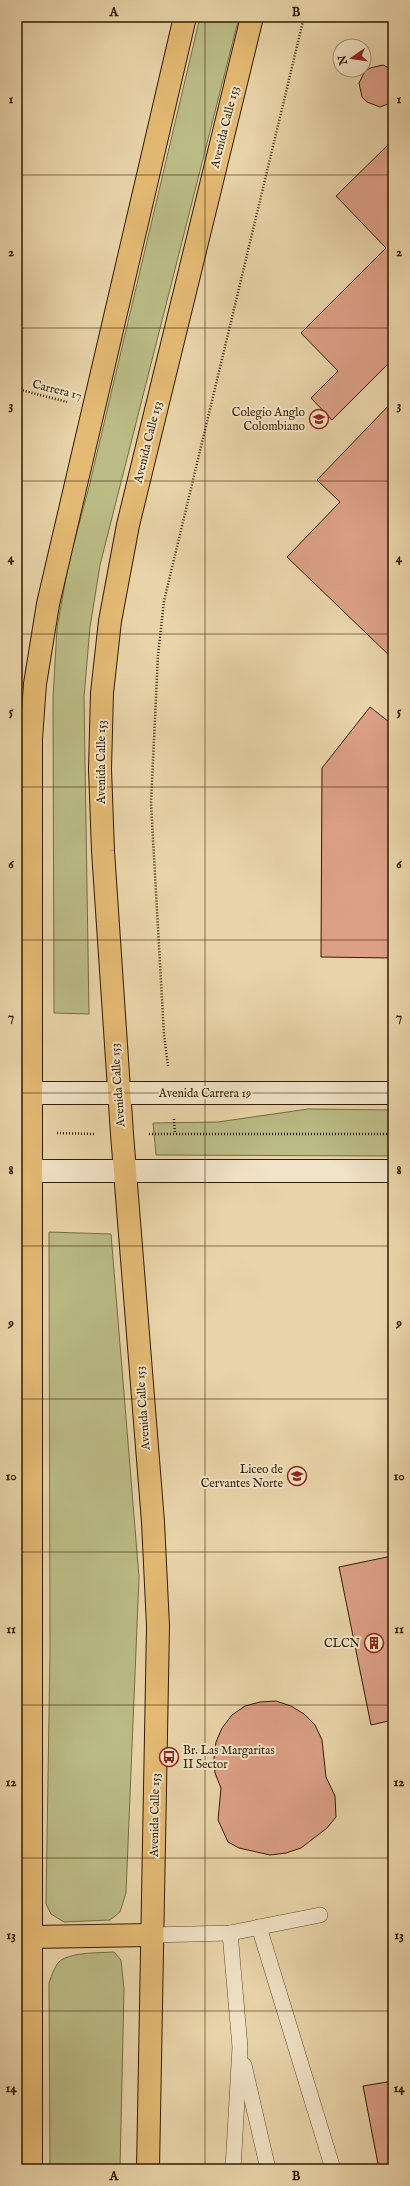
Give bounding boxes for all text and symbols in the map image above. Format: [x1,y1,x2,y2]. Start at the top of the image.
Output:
text: A [109,4,120,21]
text: B [292,4,301,21]
north arrow [332,38,372,78]
text: N [335,53,351,67]
street label: Avenida Calle 153 [207,84,242,171]
text: 1 [9,91,14,108]
text: 1 [397,91,402,108]
text: 2 [8,244,14,261]
text: 2 [396,244,402,261]
street label: Carrera 17 [31,377,83,403]
text: 3 [9,397,14,414]
text: 3 [397,397,402,414]
street label: Avenida Calle 153 [130,399,165,486]
place label: Colegio Anglo Colombiano [232,405,306,434]
school or university icon: Colegio Anglo Colombiano [308,408,330,430]
text: 4 [8,550,15,567]
text: 4 [396,550,403,567]
text: 5 [9,703,14,720]
text: 5 [397,703,402,720]
street label: Avenida Calle 153 [94,720,109,805]
text: 6 [8,856,14,873]
text: 6 [396,856,402,873]
text: 7 [8,1009,14,1026]
text: 7 [396,1009,402,1026]
street label: Avenida Calle 153 [108,1043,128,1128]
street label: Avenida Carrera 19 [158,1086,251,1101]
text: 8 [8,1162,14,1179]
text: 8 [396,1162,402,1179]
text: 9 [7,1315,14,1332]
text: 9 [395,1315,402,1332]
street label: Avenida Calle 153 [133,1366,153,1451]
place label: Liceo de Cervantes Norte [201,1462,283,1491]
school or university icon: Liceo de Cervantes Norte [286,1465,308,1487]
text: 10 [5,1468,17,1485]
text: 10 [393,1468,405,1485]
text: 11 [6,1621,16,1638]
text: 11 [394,1621,404,1638]
building icon: CLCN [363,1632,385,1654]
place label: CLCN [324,1636,361,1651]
place label: Br. Las Margaritas II Sector [183,1743,275,1772]
bus stop icon: Br. Las Margaritas II Sector [158,1746,180,1768]
street label: Avenida Calle 153 [147,1773,163,1858]
text: 12 [6,1774,16,1791]
text: 12 [394,1774,404,1791]
text: 13 [6,1927,16,1944]
text: 13 [394,1927,404,1944]
text: 14 [5,2080,17,2097]
text: 14 [393,2080,405,2097]
text: A [109,2168,120,2185]
text: B [292,2168,301,2185]

